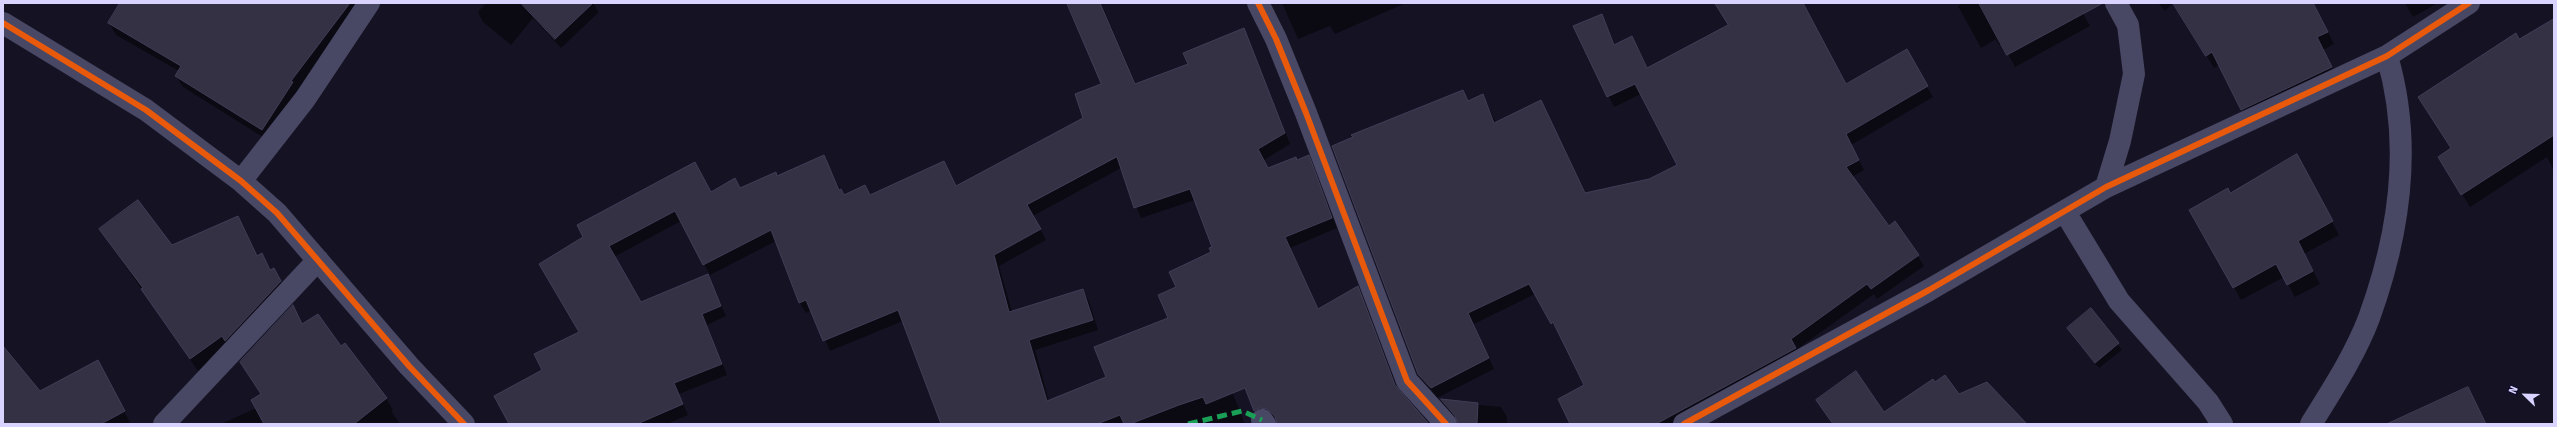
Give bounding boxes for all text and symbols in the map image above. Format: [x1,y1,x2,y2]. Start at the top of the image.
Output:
north arrow [2505,375,2545,415]
text: N [2506,384,2521,396]

